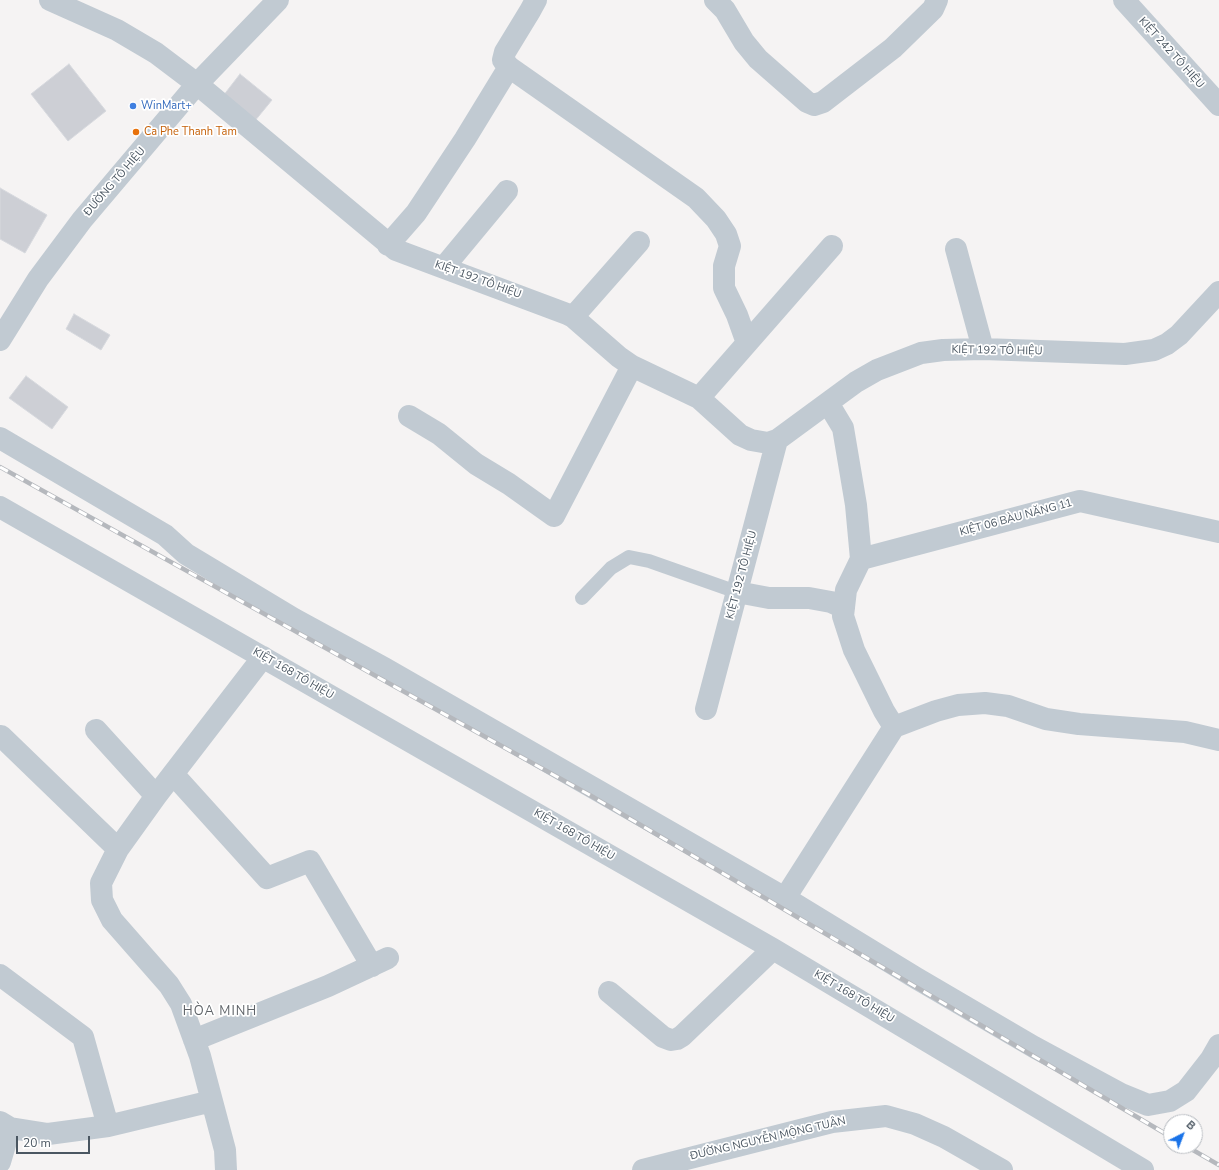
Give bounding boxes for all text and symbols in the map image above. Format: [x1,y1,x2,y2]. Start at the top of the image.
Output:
street label: KIỆT 242 TÔ HIỆU [1136,15,1206,91]
place label: WinMart+ [141,99,192,113]
marker: WinMart+ [128,101,138,111]
place label: Ca Phe Thanh Tam [144,125,237,139]
marker: Ca Phe Thanh Tam [131,127,141,137]
street label: ĐƯỜNG TÔ HIỆU [82,145,148,219]
street label: KIỆT 192 TÔ HIỆU [433,258,523,302]
street label: KIỆT 192 TÔ HIỆU [951,344,1043,358]
street label: KIỆT 06 BÀU NĂNG 11 [958,497,1074,539]
street label: KIỆT 192 TÔ HIỆU [724,529,760,621]
street label: KIỆT 168 TÔ HIỆU [250,646,336,702]
street label: KIỆT 168 TÔ HIỆU [531,807,617,863]
street label: KIỆT 168 TÔ HIỆU [812,968,896,1026]
district label: HÒA MINH [183,1004,257,1020]
north arrow [1163,1114,1203,1154]
street label: ĐƯỜNG NGUYỄN MỘNG TUÂN [689,1115,847,1163]
text: B [1183,1117,1199,1134]
scale bar [18,1128,92,1154]
text: 20 m [23,1135,51,1151]

